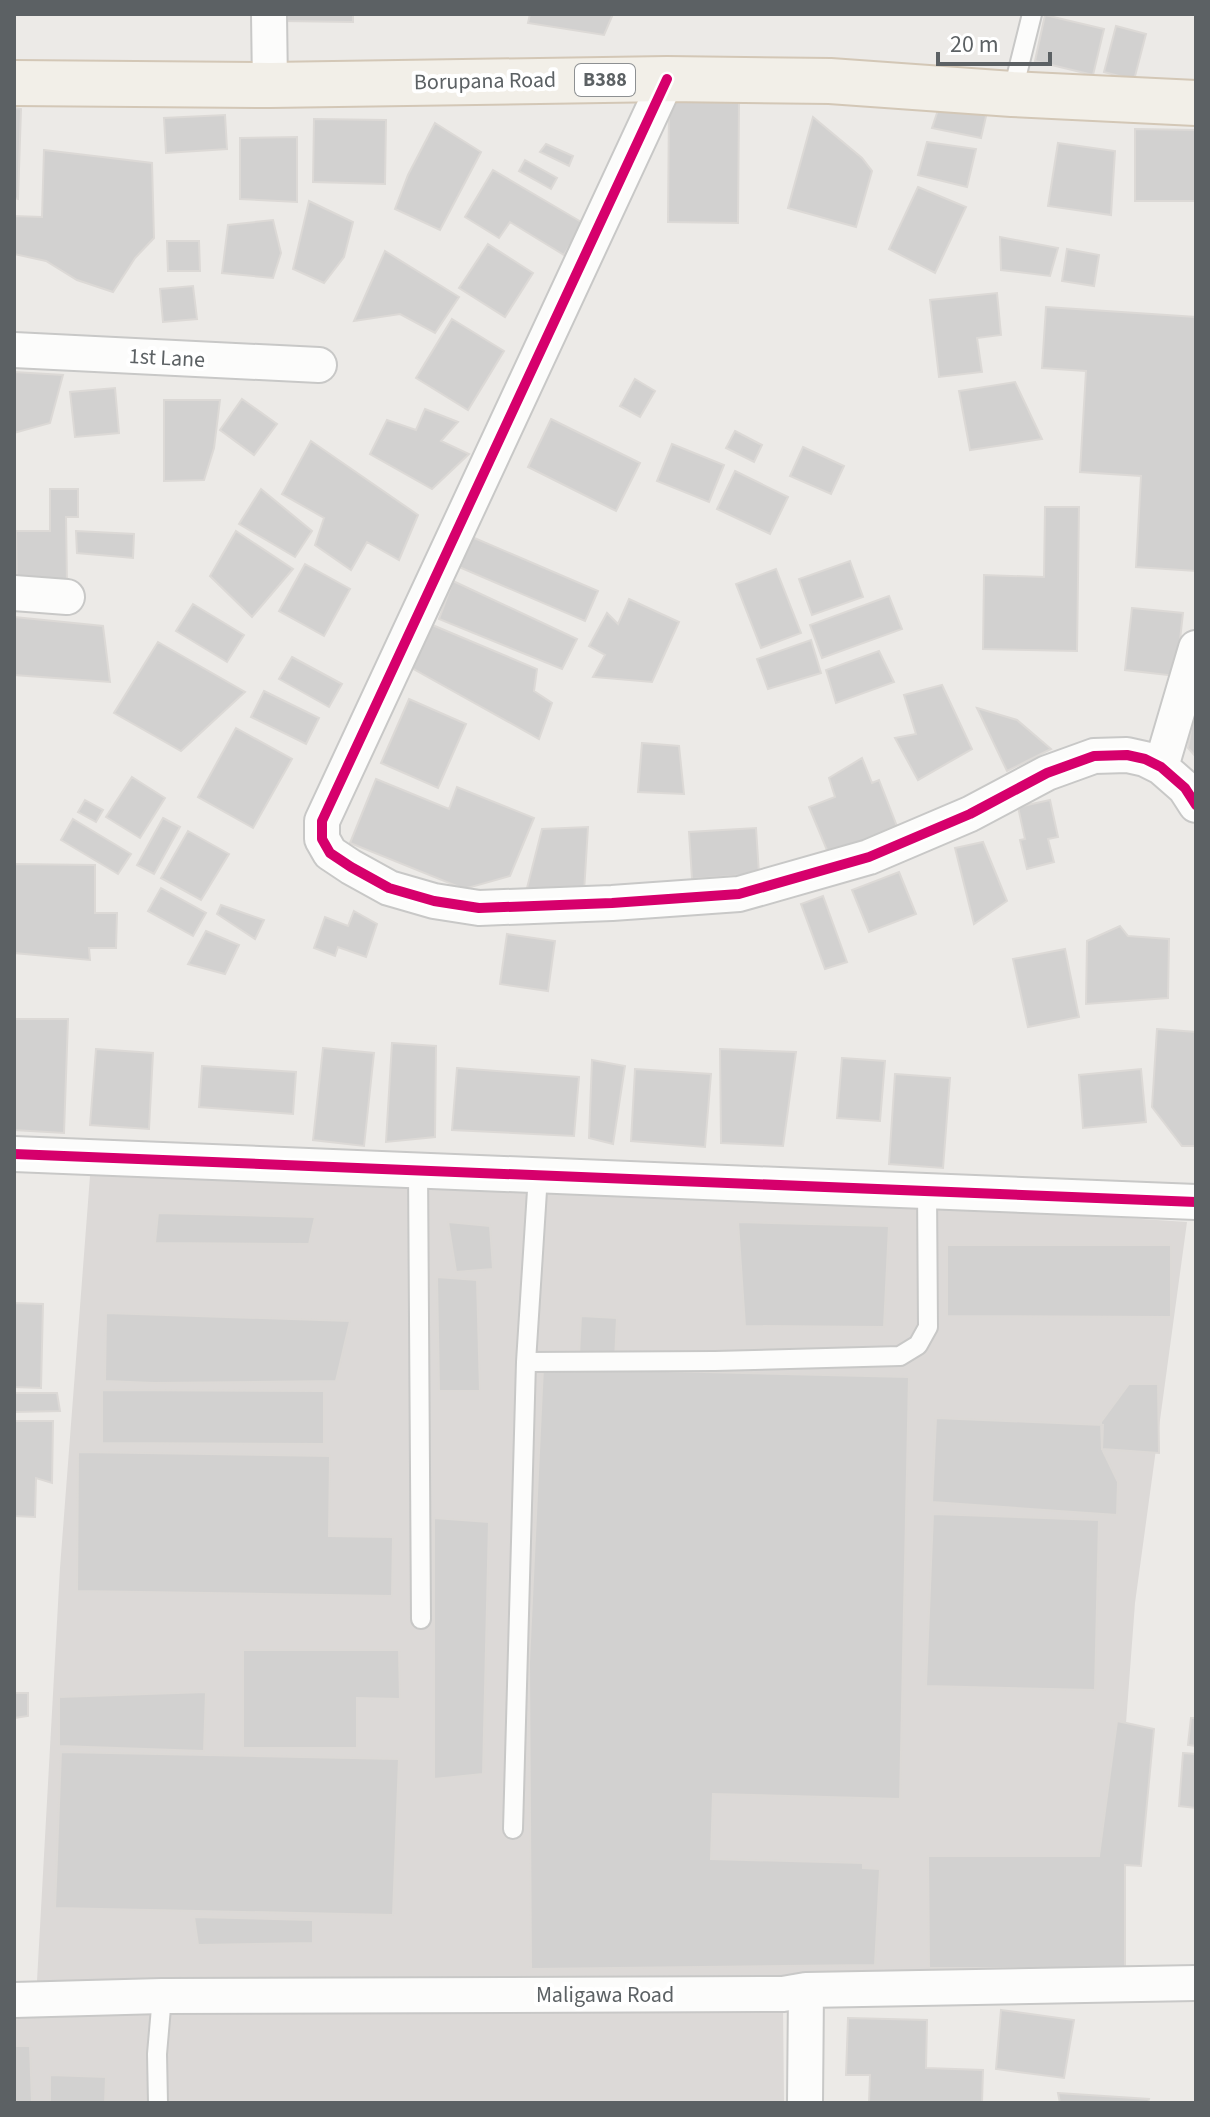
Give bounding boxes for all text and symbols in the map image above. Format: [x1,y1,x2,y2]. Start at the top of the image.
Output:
scale bar [938,16,1050,66]
text: 20 m [950,27,999,62]
street label: Borupana Road [414,64,556,98]
road number: B388 [575,64,635,96]
street label: 1st Lane [128,340,206,376]
street label: Maligawa Road [536,1979,674,2011]

